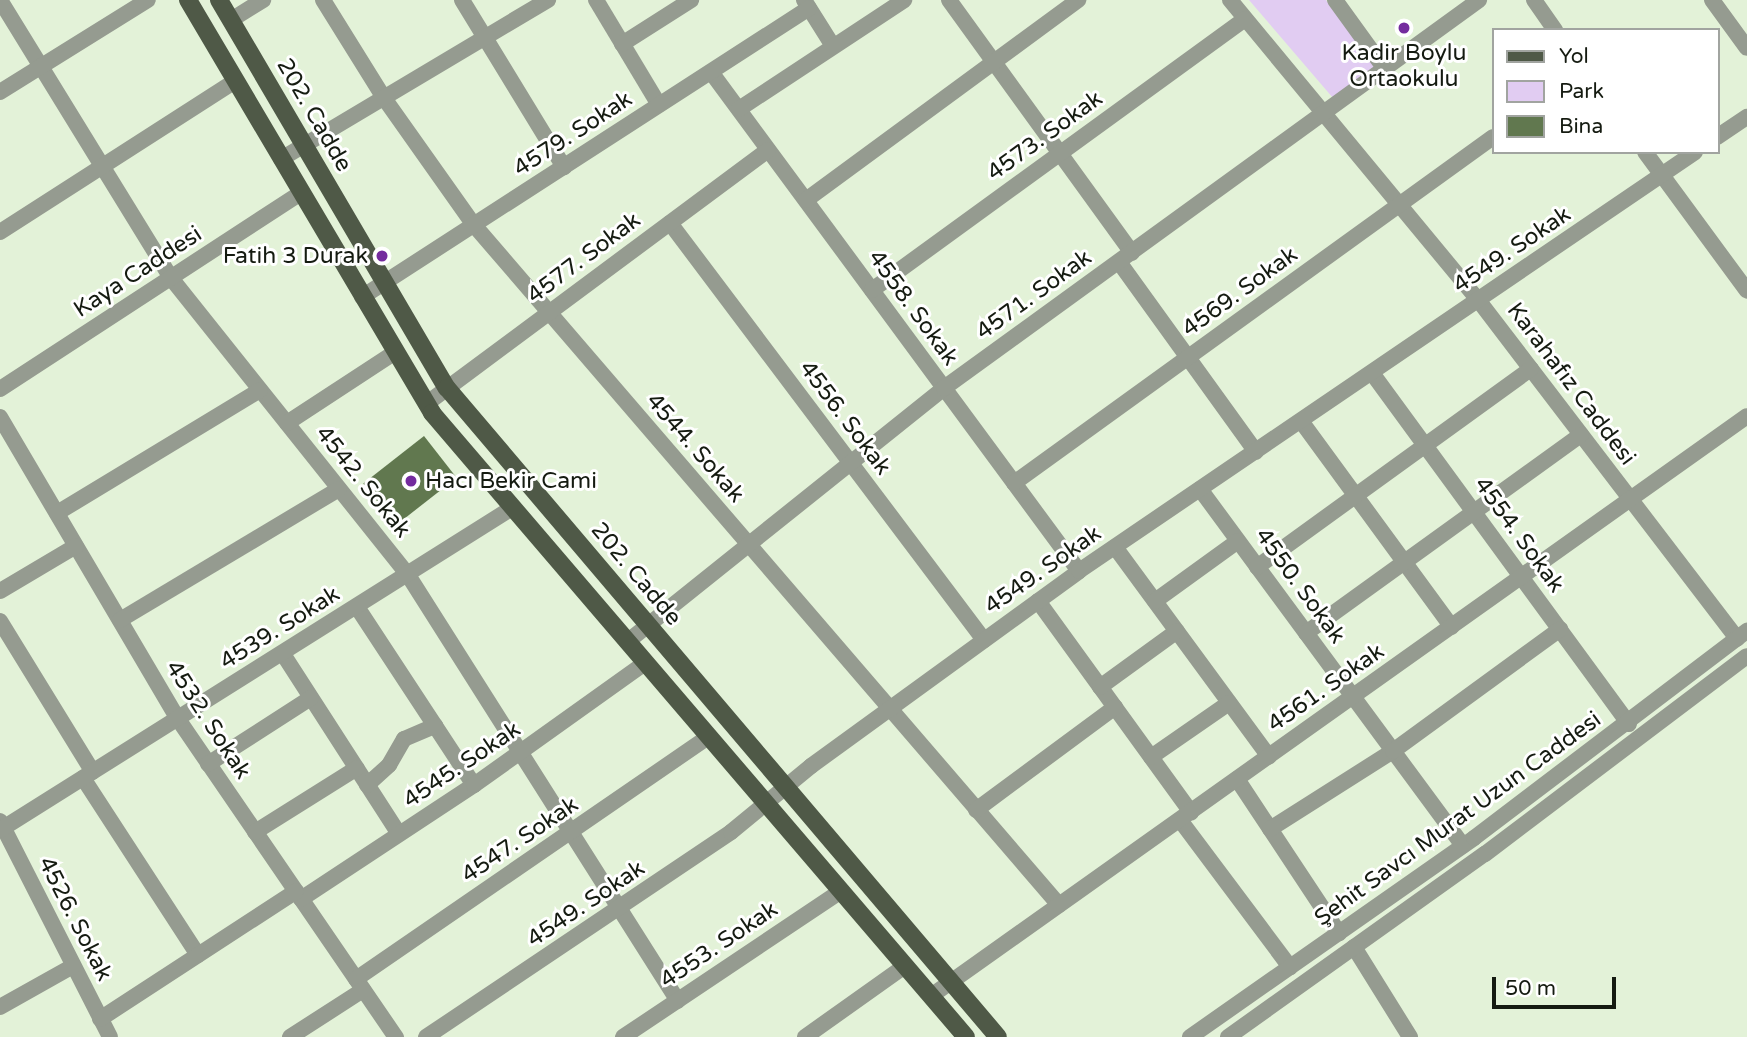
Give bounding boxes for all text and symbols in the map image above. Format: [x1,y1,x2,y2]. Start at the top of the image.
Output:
marker: Kadir Boylu Ortaokulu [1396,20,1412,36]
legend [1492,28,1719,154]
place label: Kadir Boylu Ortaokulu [1341,39,1467,93]
text: Yol [1559,44,1589,69]
street label: 202. Cadde [270,53,358,177]
text: Park [1559,79,1604,104]
street label: 4579. Sokak [509,85,637,183]
street label: 4573. Sokak [982,85,1108,187]
text: Bina [1559,114,1603,139]
street label: 4549. Sokak [1448,201,1576,299]
street label: 4577. Sokak [522,207,646,309]
street label: Kaya Caddesi [69,220,207,324]
street label: 4569. Sokak [1177,241,1303,343]
place label: Fatih 3 Durak [223,242,368,270]
street label: 4571. Sokak [971,244,1097,346]
street label: 4558. Sokak [862,245,964,371]
marker: Fatih 3 Durak [374,248,390,264]
street label: Karahafız Caddesi [1501,297,1641,471]
street label: 4556. Sokak [793,356,897,480]
street label: 4544. Sokak [640,388,750,508]
street label: 4542. Sokak [310,421,416,543]
place label: Hacı Bekir Cami [425,467,597,495]
street label: 4554. Sokak [1468,472,1570,598]
marker: Hacı Bekir Cami [403,473,419,489]
street label: 202. Cadde [585,517,687,631]
street label: 4549. Sokak [980,520,1106,620]
street label: 4550. Sokak [1249,523,1351,649]
street label: 4539. Sokak [215,580,345,676]
street label: 4561. Sokak [1263,638,1389,738]
street label: 4532. Sokak [159,656,257,784]
street label: Şehit Savcı Murat Uzun Caddesi [1309,706,1607,932]
street label: 4545. Sokak [398,716,526,814]
street label: 4547. Sokak [457,791,583,889]
street label: 4526. Sokak [32,852,118,986]
street label: 4549. Sokak [522,855,650,953]
street label: 4553. Sokak [655,896,783,994]
scale bar [1495,964,1619,1008]
text: 50 m [1505,976,1556,1001]

